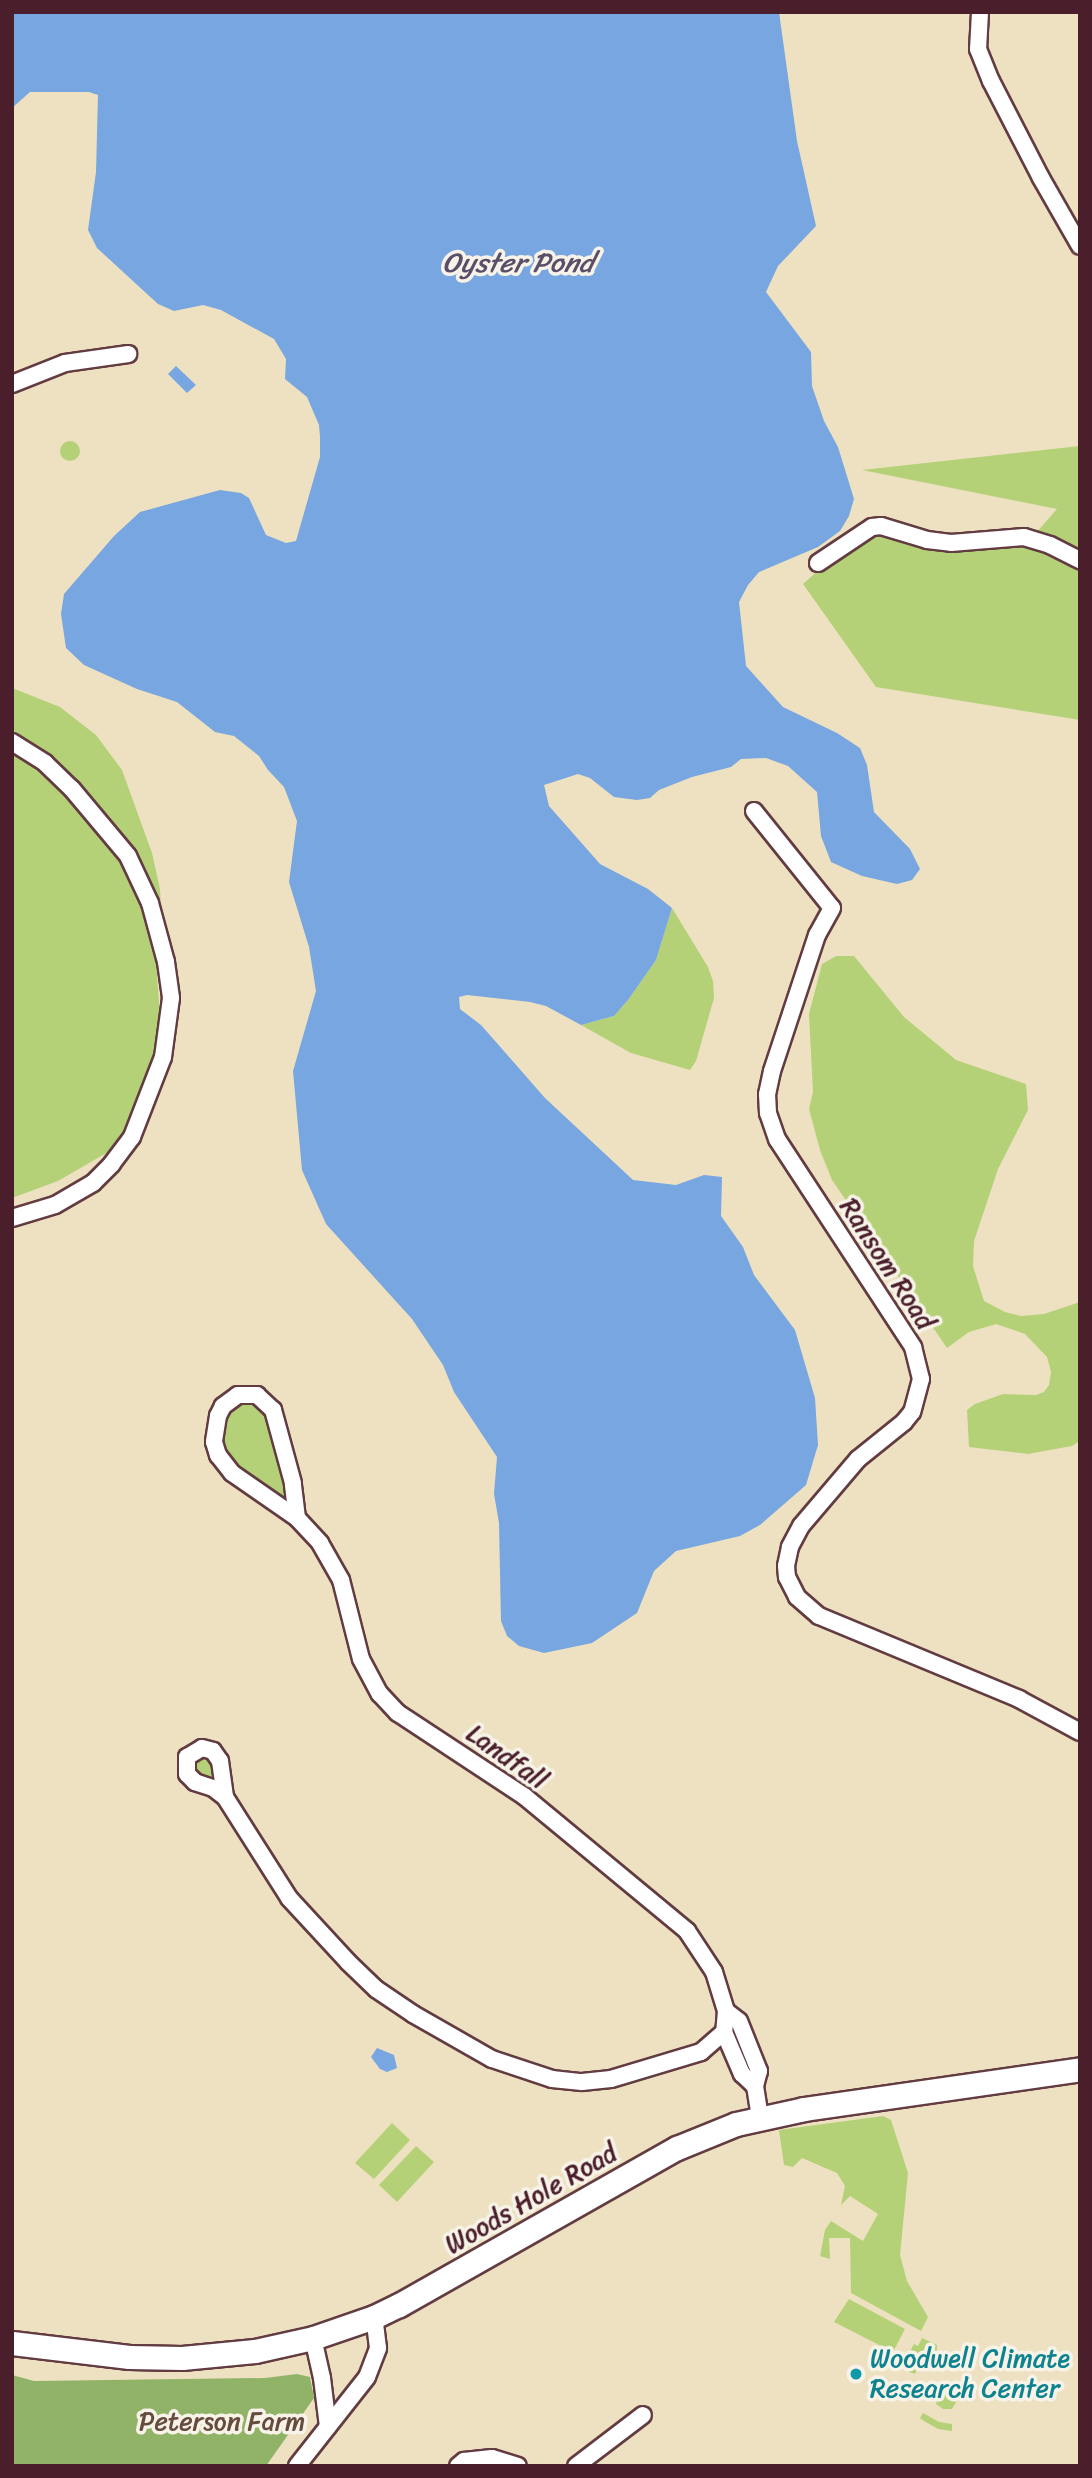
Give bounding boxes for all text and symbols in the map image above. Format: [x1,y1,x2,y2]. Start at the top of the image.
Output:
water label: Oyster Pond [442,246,594,280]
street label: Ransom Road [833,1192,941,1336]
street label: Landfall [460,1718,554,1796]
street label: Woods Hole Road [439,2137,623,2261]
place label: Woodwell Climate Research Center [870,2343,1069,2404]
marker: Woodwell Climate Research Center [848,2366,864,2382]
park label: Peterson Farm [139,2406,305,2438]

